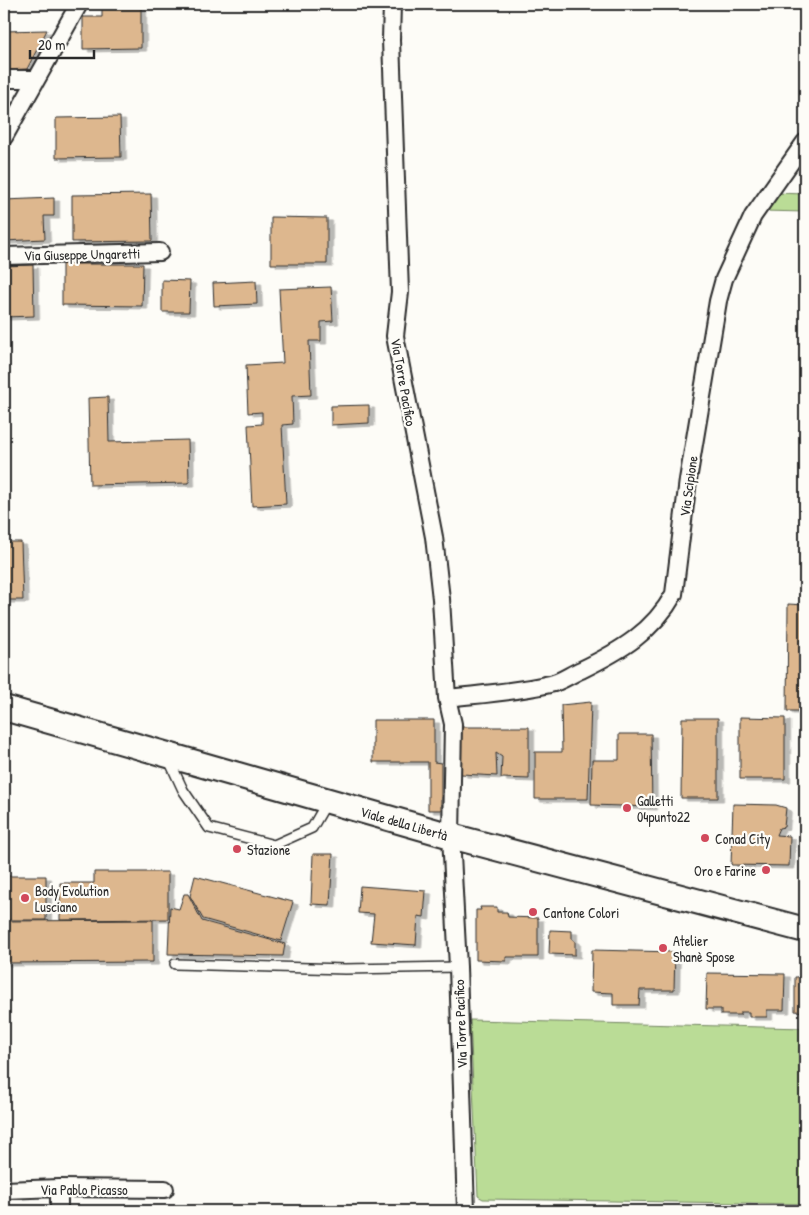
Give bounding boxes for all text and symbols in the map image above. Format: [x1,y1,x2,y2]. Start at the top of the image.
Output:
scale bar [30,28,94,60]
text: 20 m [38,34,65,55]
street label: Via Giuseppe Ungaretti [24,243,140,266]
street label: Via Torre Pacifico [387,337,421,428]
street label: Via Scipione [674,454,703,518]
place label: Galletti 04punto22 [637,791,690,827]
street label: Viale della Libertà [358,801,450,845]
marker: Galletti 04punto22 [621,802,633,814]
place label: Conad City [715,829,770,849]
marker: Conad City [699,832,711,844]
place label: Stazione [247,840,291,859]
marker: Stazione [231,843,243,855]
place label: Oro e Farine [694,861,756,880]
marker: Oro e Farine [760,864,772,876]
place label: Body Evolution Lusciano [35,881,109,916]
marker: Body Evolution Lusciano [19,892,31,904]
place label: Cantone Colori [543,903,619,922]
marker: Cantone Colori [527,906,539,918]
place label: Atelier Shanè Spose [673,931,735,967]
marker: Atelier Shanè Spose [657,942,669,954]
street label: Via Torre Pacifico [449,979,471,1069]
street label: Via Pablo Picasso [40,1180,128,1199]

